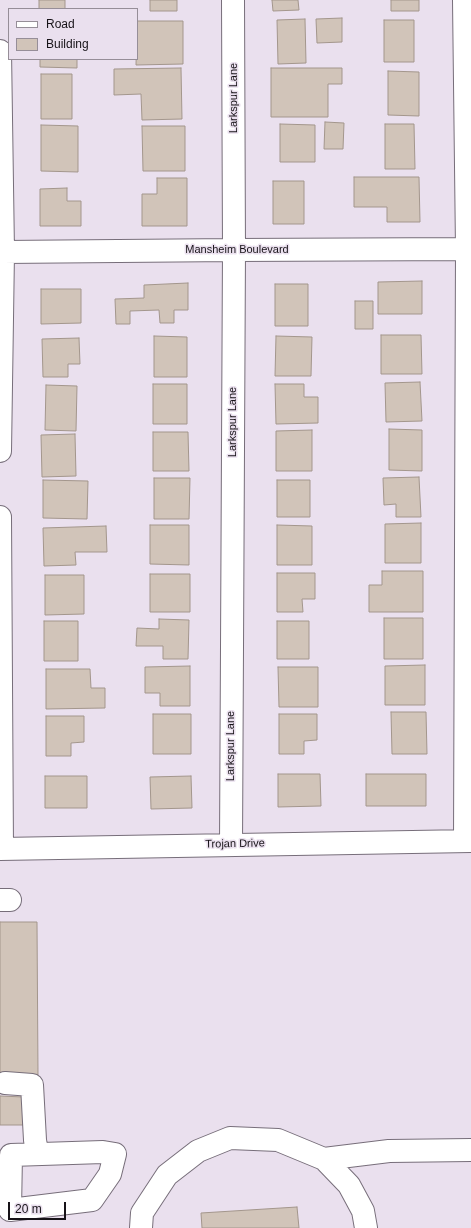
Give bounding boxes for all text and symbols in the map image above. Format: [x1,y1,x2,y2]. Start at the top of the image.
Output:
legend [8,8,138,60]
text: Road [46,17,75,31]
text: Building [46,37,89,51]
street label: Larkspur Lane [227,63,241,133]
street label: Mansheim Boulevard [185,243,289,257]
street label: Larkspur Lane [226,387,240,457]
street label: Larkspur Lane [224,711,238,781]
street label: Trojan Drive [205,837,265,851]
scale bar [10,1194,68,1220]
text: 20 m [15,1202,42,1216]

